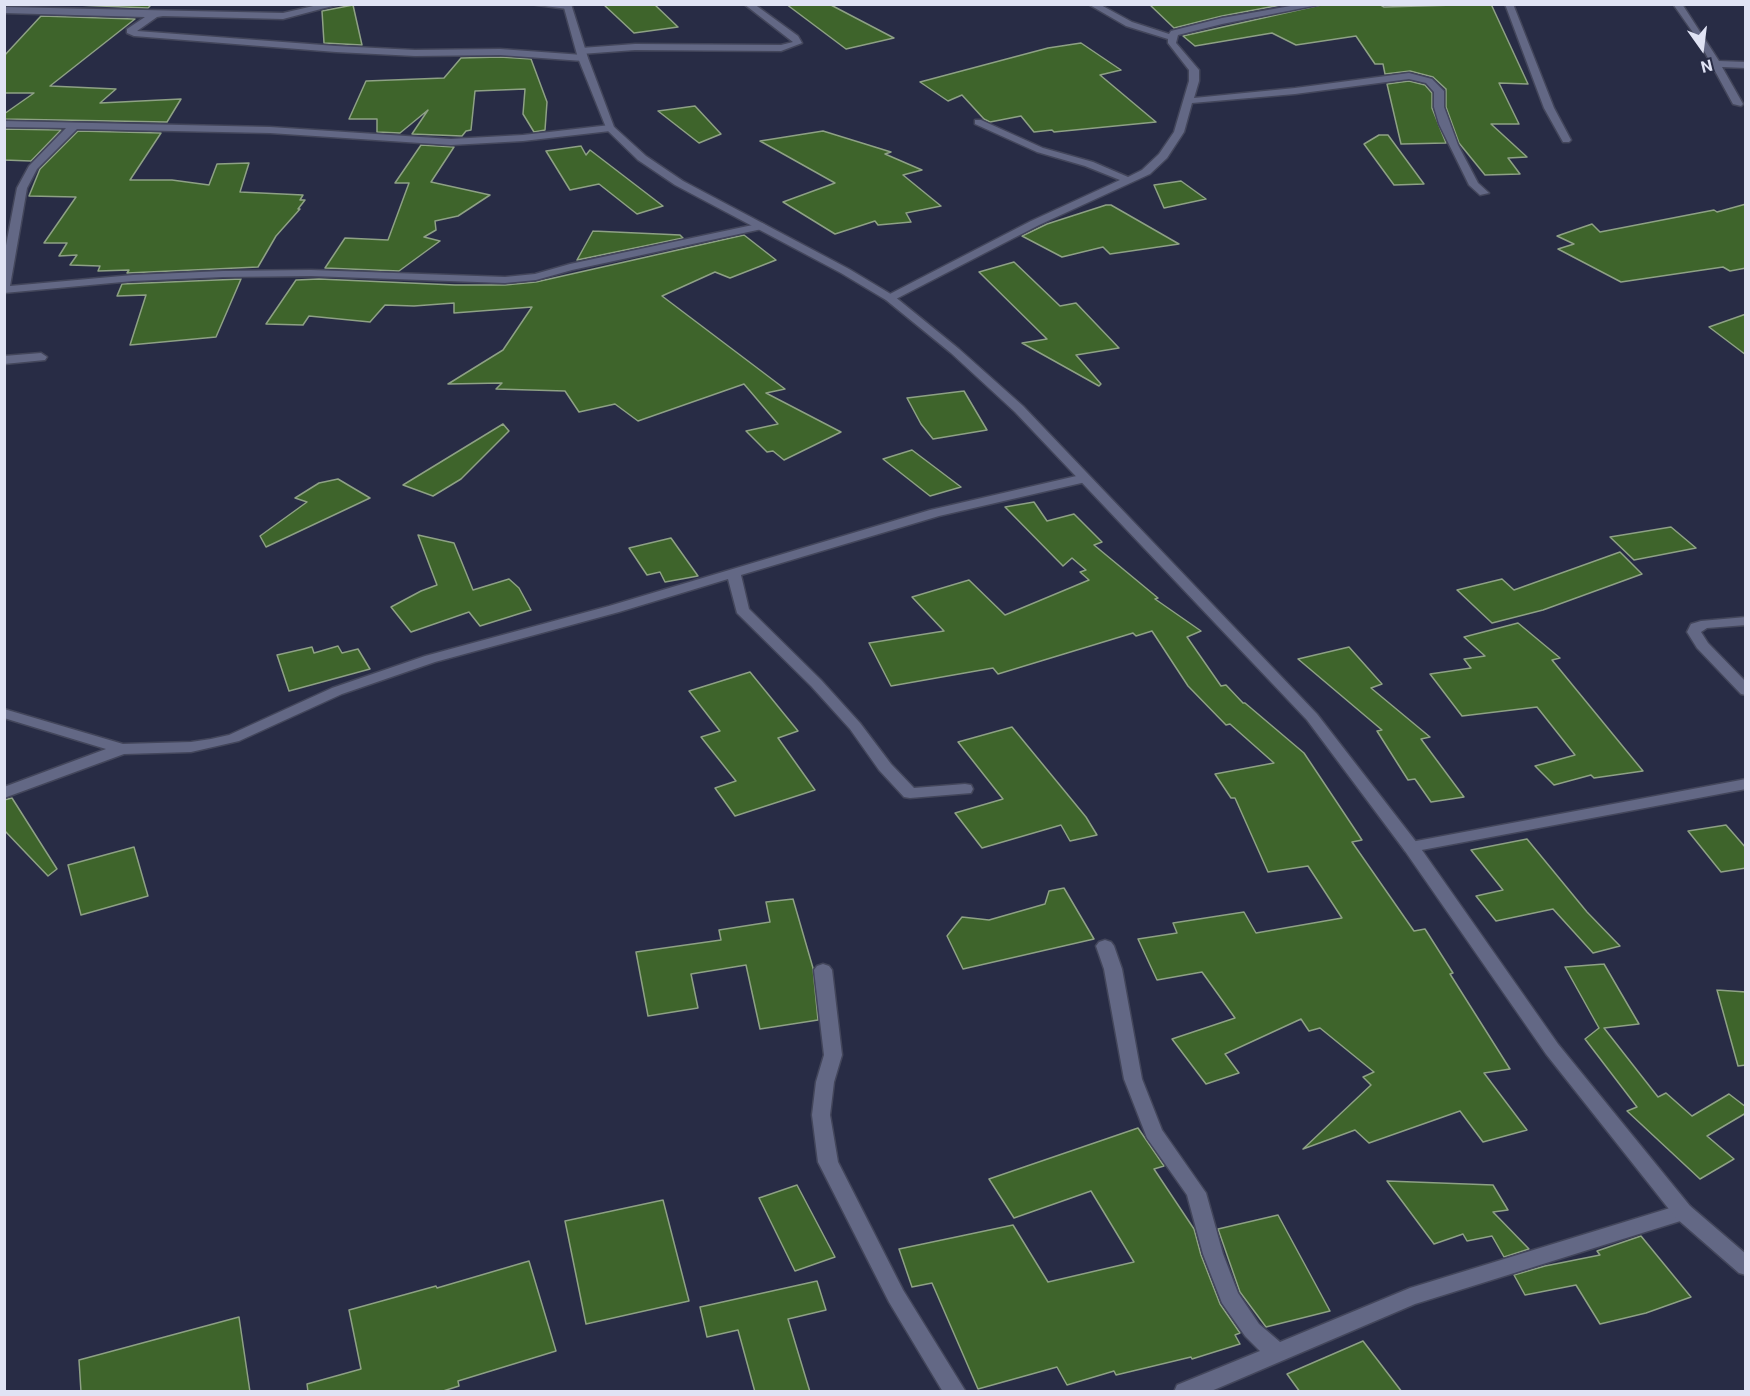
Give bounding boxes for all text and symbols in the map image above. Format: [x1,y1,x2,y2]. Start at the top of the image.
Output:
north arrow [1672,18,1732,78]
text: N [1699,55,1714,77]

